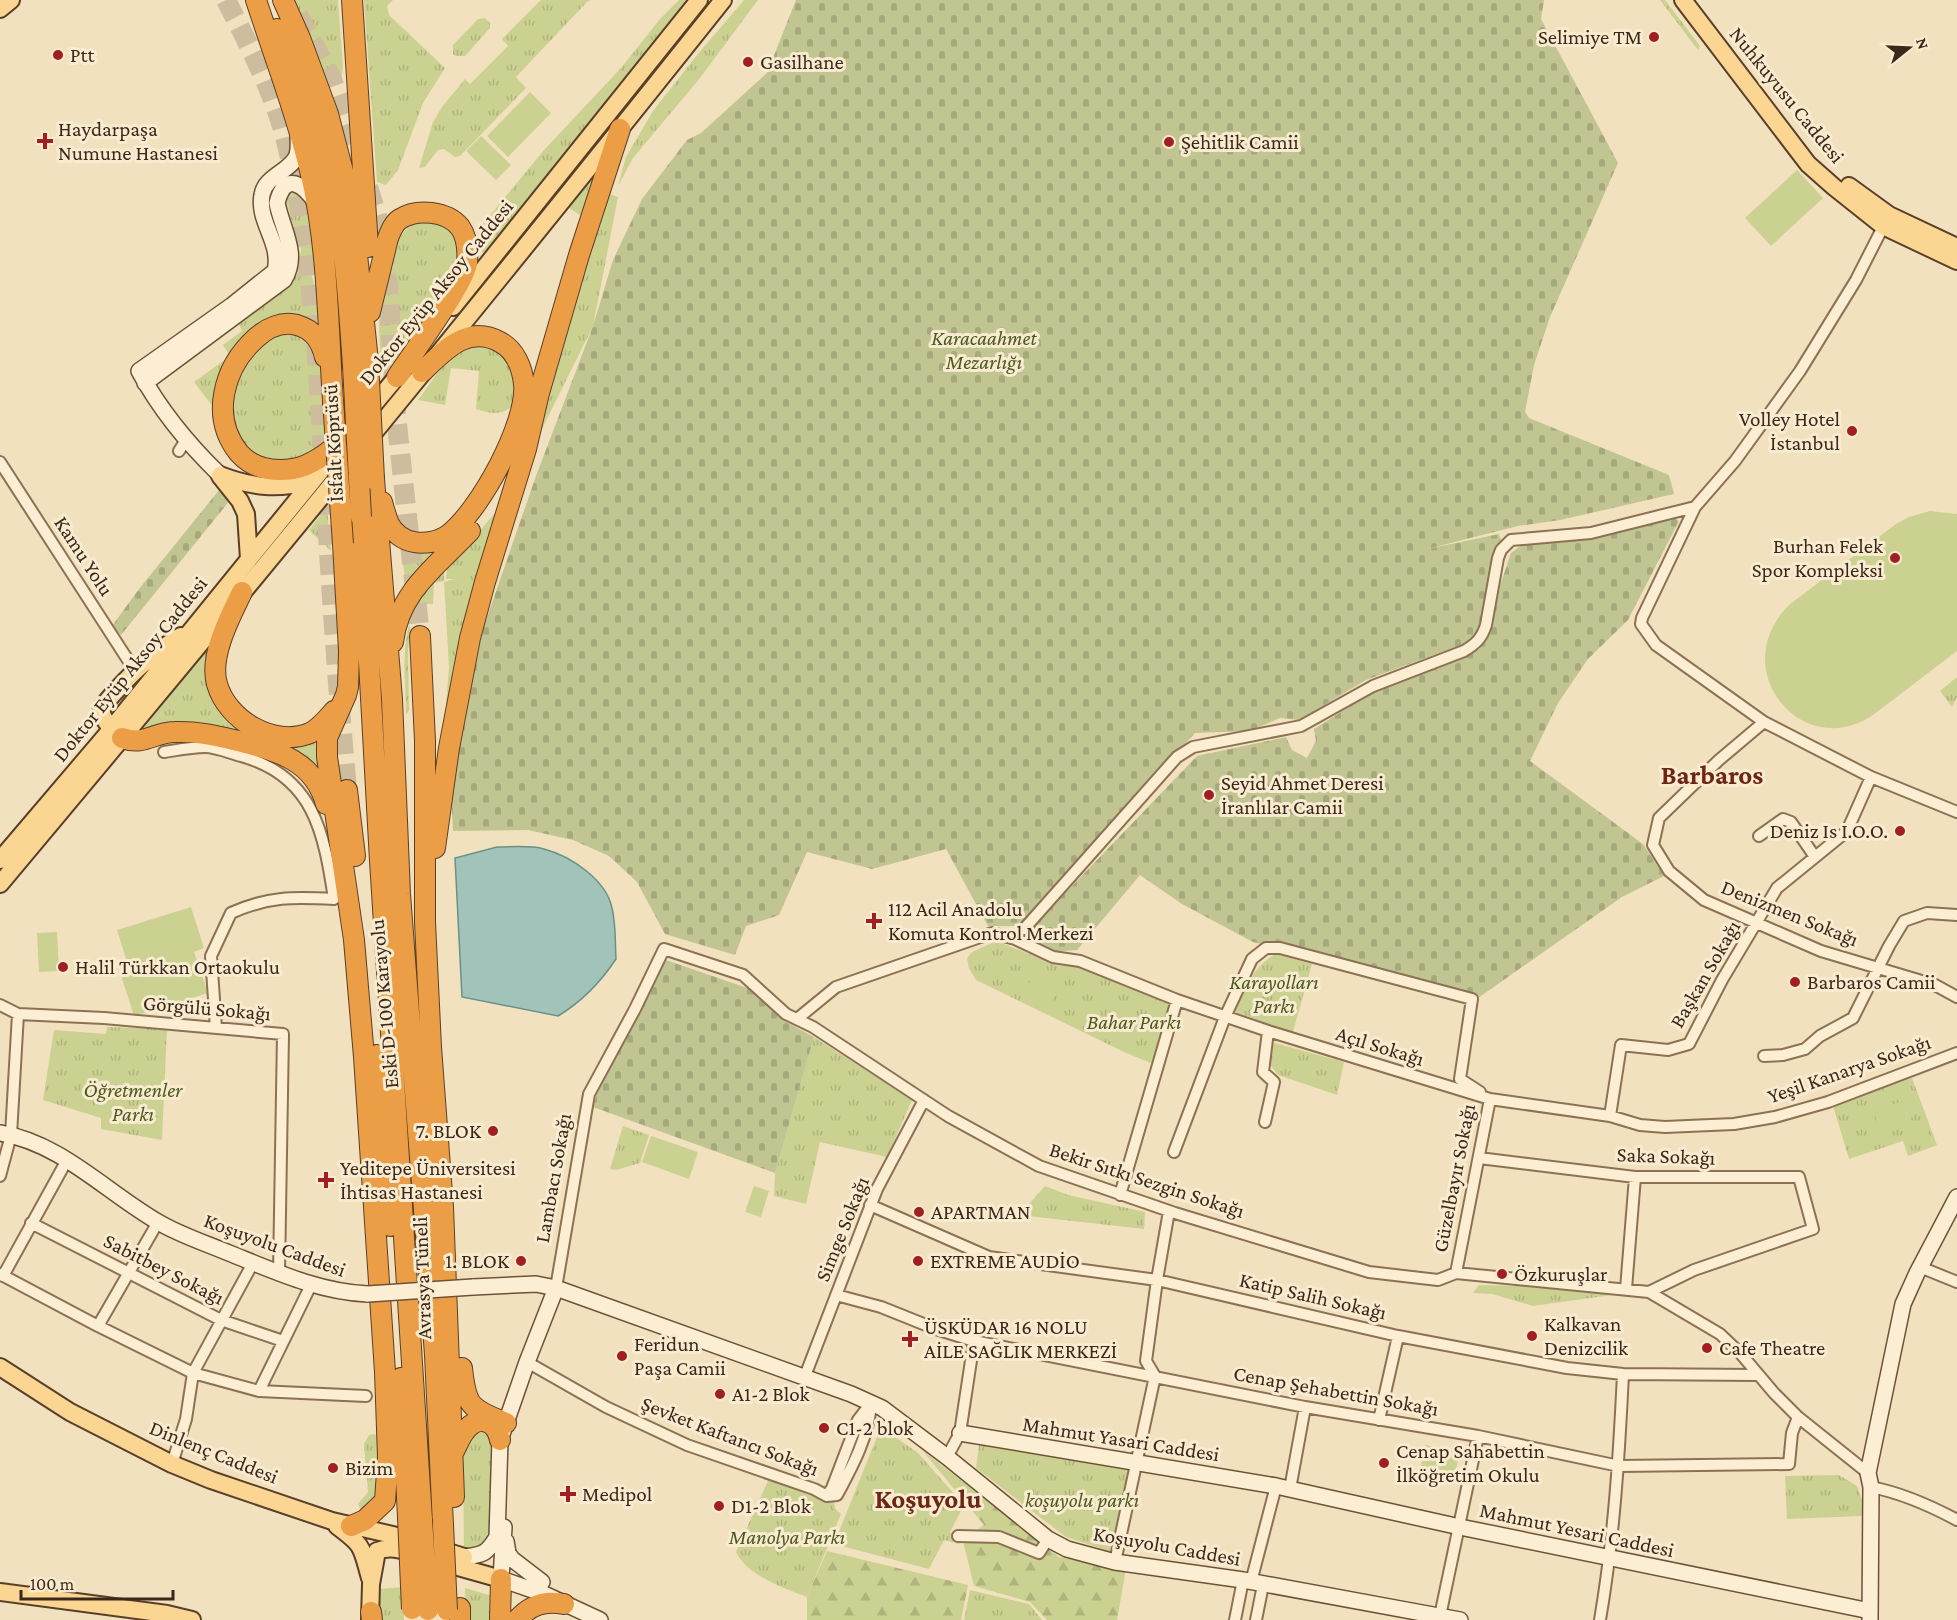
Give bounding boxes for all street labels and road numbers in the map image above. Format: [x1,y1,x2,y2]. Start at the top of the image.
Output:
street label: Nuhkuyusu Caddesi [1725,22,1850,168]
street label: Doktor Eyüp Aksoy Caddesi [354,194,518,389]
street label: İsfalt Köprüsü [318,383,348,503]
street label: Kamu Yolu [49,512,119,600]
street label: Doktor Eyüp Aksoy Caddesi [48,571,212,766]
street label: Denizmen Sokağı [1718,875,1863,952]
street label: Başkan Sokağı [1665,916,1746,1032]
street label: Eski D-100 Karayolu [365,918,403,1090]
street label: Görgülü Sokağı [142,990,272,1026]
street label: Açıl Sokağı [1333,1021,1428,1071]
street label: Yeşil Kanarya Sokağı [1764,1030,1934,1108]
street label: Güzelbayır Sokağı [1428,1101,1480,1254]
street label: Lambacı Sokağı [530,1111,576,1245]
street label: Bekir Sıtkı Sezgin Sokağı [1046,1137,1248,1223]
street label: Saka Sokağı [1616,1142,1716,1170]
street label: Simge Sokağı [810,1173,874,1285]
street label: Koşuyolu Caddesi [201,1208,350,1282]
street label: Avrasya Tüneli [408,1215,436,1340]
street label: Sabitbey Sokağı [100,1228,229,1310]
street label: Katip Salih Sokağı [1237,1267,1389,1325]
street label: Cenap Şehabettin Sokağı [1232,1361,1441,1421]
street label: Şevket Kaftancı Sokağı [638,1391,823,1481]
street label: Mahmut Yasari Caddesi [1021,1412,1222,1466]
street label: Dinlenç Caddesi [146,1415,282,1489]
street label: Mahmut Yesari Caddesi [1478,1498,1677,1562]
street label: Koşuyolu Caddesi [1091,1521,1243,1571]

